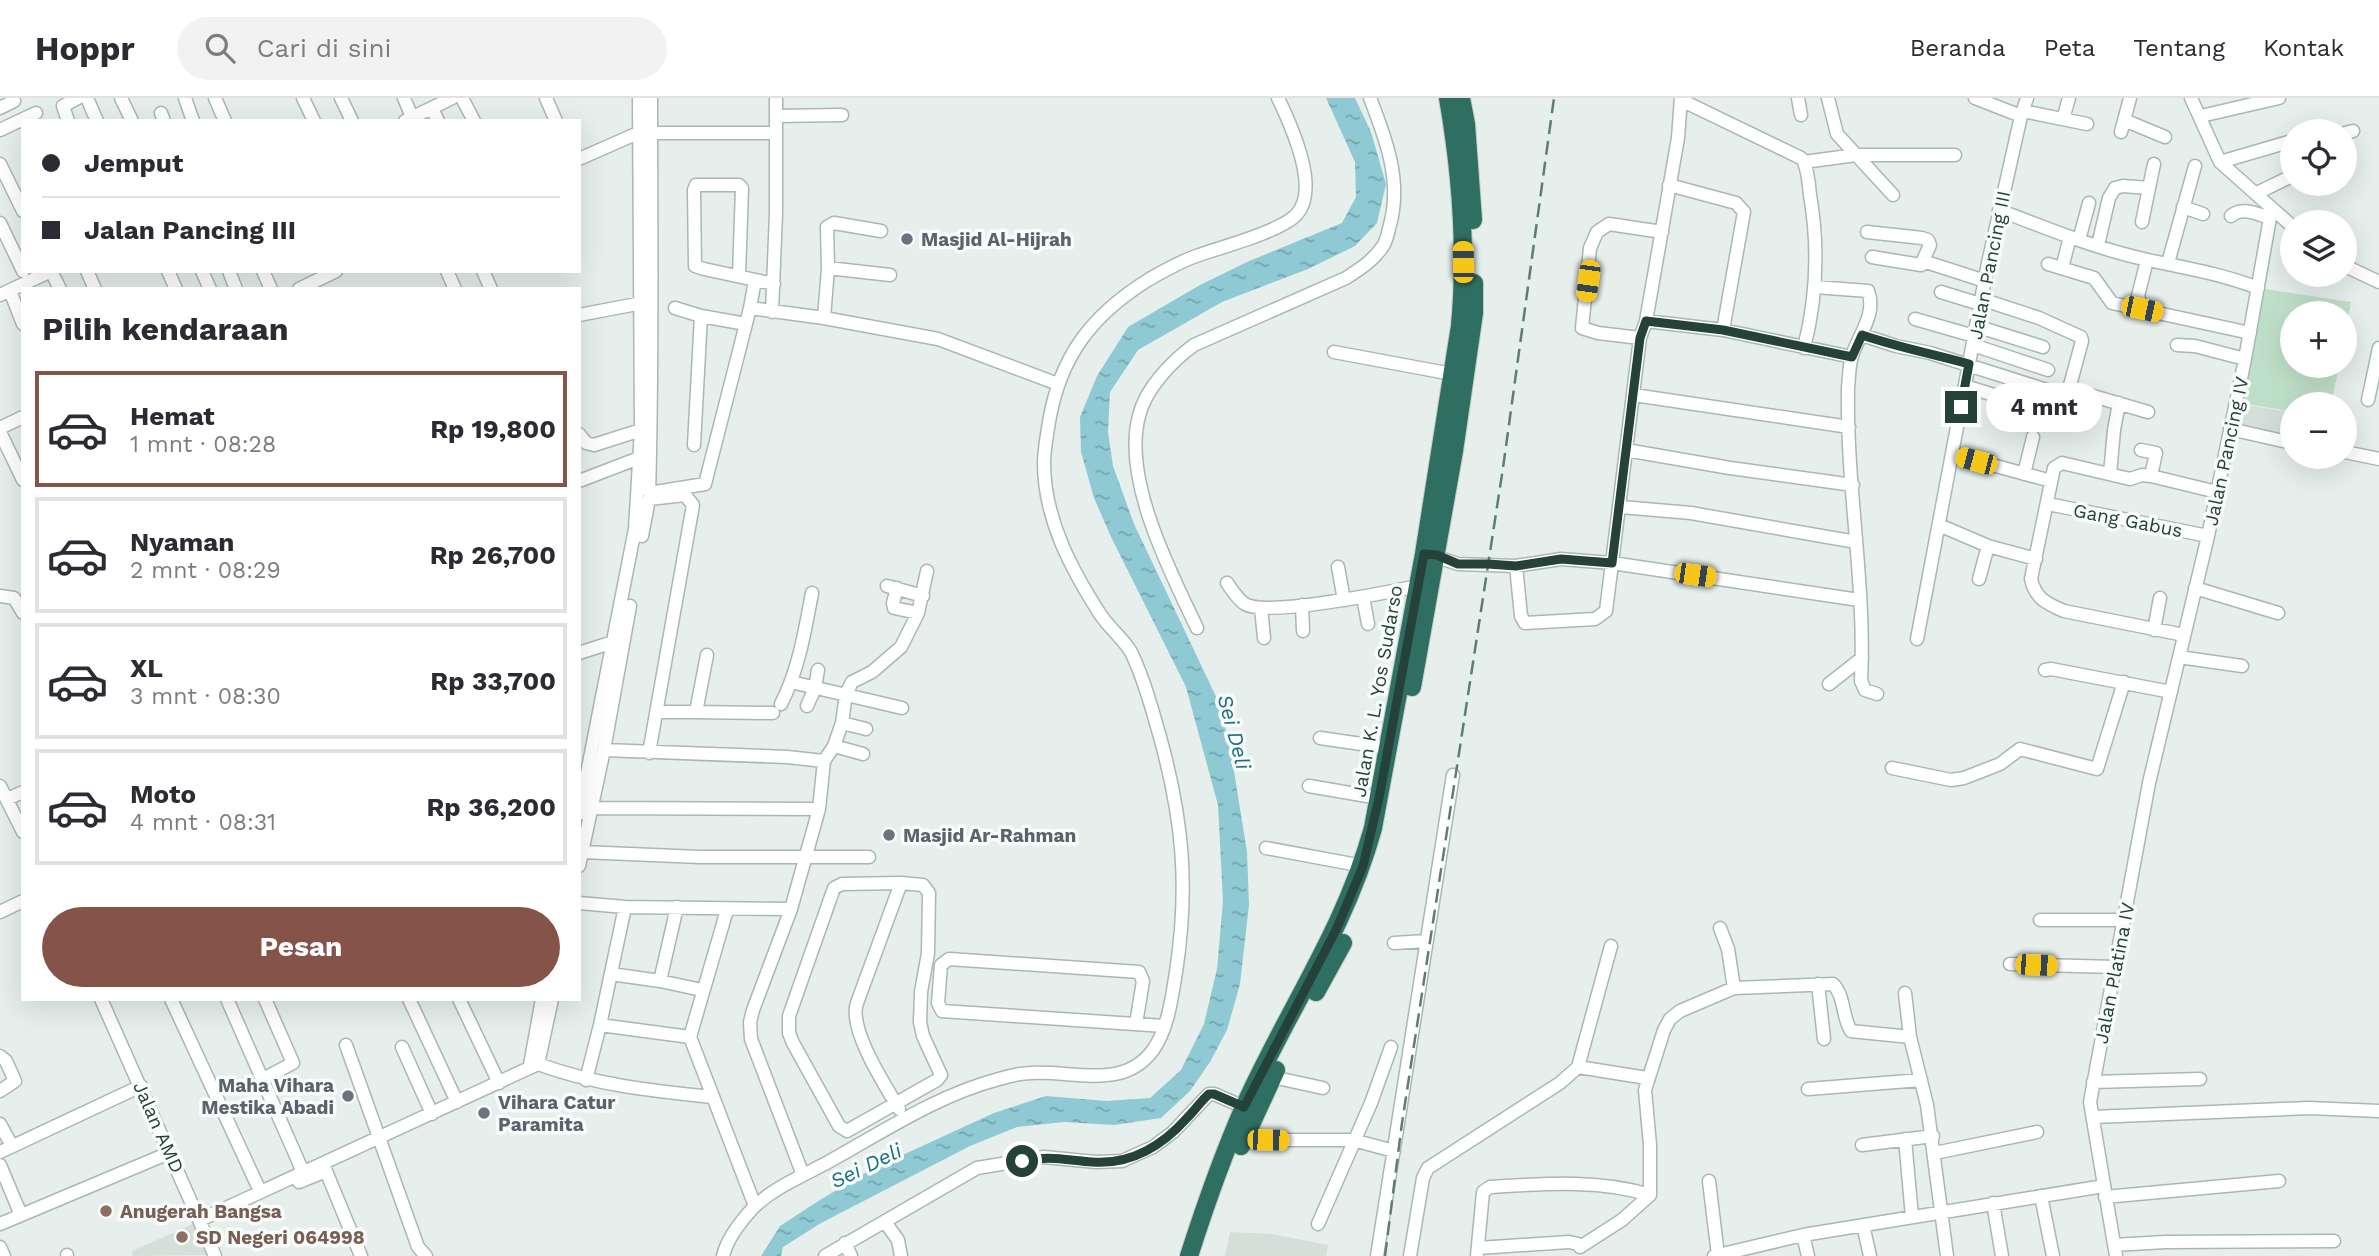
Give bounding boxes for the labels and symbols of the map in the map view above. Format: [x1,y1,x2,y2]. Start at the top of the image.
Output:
street label: Jalan Pancing III [1964,189,2015,341]
place label: Masjid Al-Hijrah [921,228,1072,251]
marker: Masjid Al-Hijrah [899,231,915,247]
car [1453,241,1474,283]
car [1575,259,1602,303]
car [2120,294,2165,324]
street label: Jalan Pancing IV [2199,374,2254,528]
callout: 4 mnt [1986,382,2101,432]
route end [1945,391,1977,423]
car [1953,445,2000,477]
street label: Gang Gabus [2071,499,2185,542]
car [1673,562,1718,588]
street label: Jalan K. L. Yos Sudarso [1348,583,1407,799]
water label: Sei Deli [1213,692,1257,773]
place label: Masjid Ar-Rahman [903,824,1076,847]
marker: Masjid Ar-Rahman [881,827,897,843]
street label: Jalan Platina IV [2090,901,2139,1046]
car [2015,954,2058,976]
place label: Maha Vihara Mestika Abadi [201,1074,334,1119]
street label: Jalan AMD [128,1078,189,1177]
marker: Maha Vihara Mestika Abadi [340,1088,356,1104]
place label: Vihara Catur Paramita [498,1091,616,1136]
marker: Vihara Catur Paramita [476,1105,492,1121]
car [1247,1129,1290,1151]
water label: Sei Deli [826,1137,906,1194]
route start [1006,1145,1038,1177]
place label: Anugerah Bangsa [120,1200,282,1223]
marker: Anugerah Bangsa [98,1203,114,1219]
place label: SD Negeri 064998 [196,1226,365,1249]
marker: SD Negeri 064998 [174,1229,190,1245]

